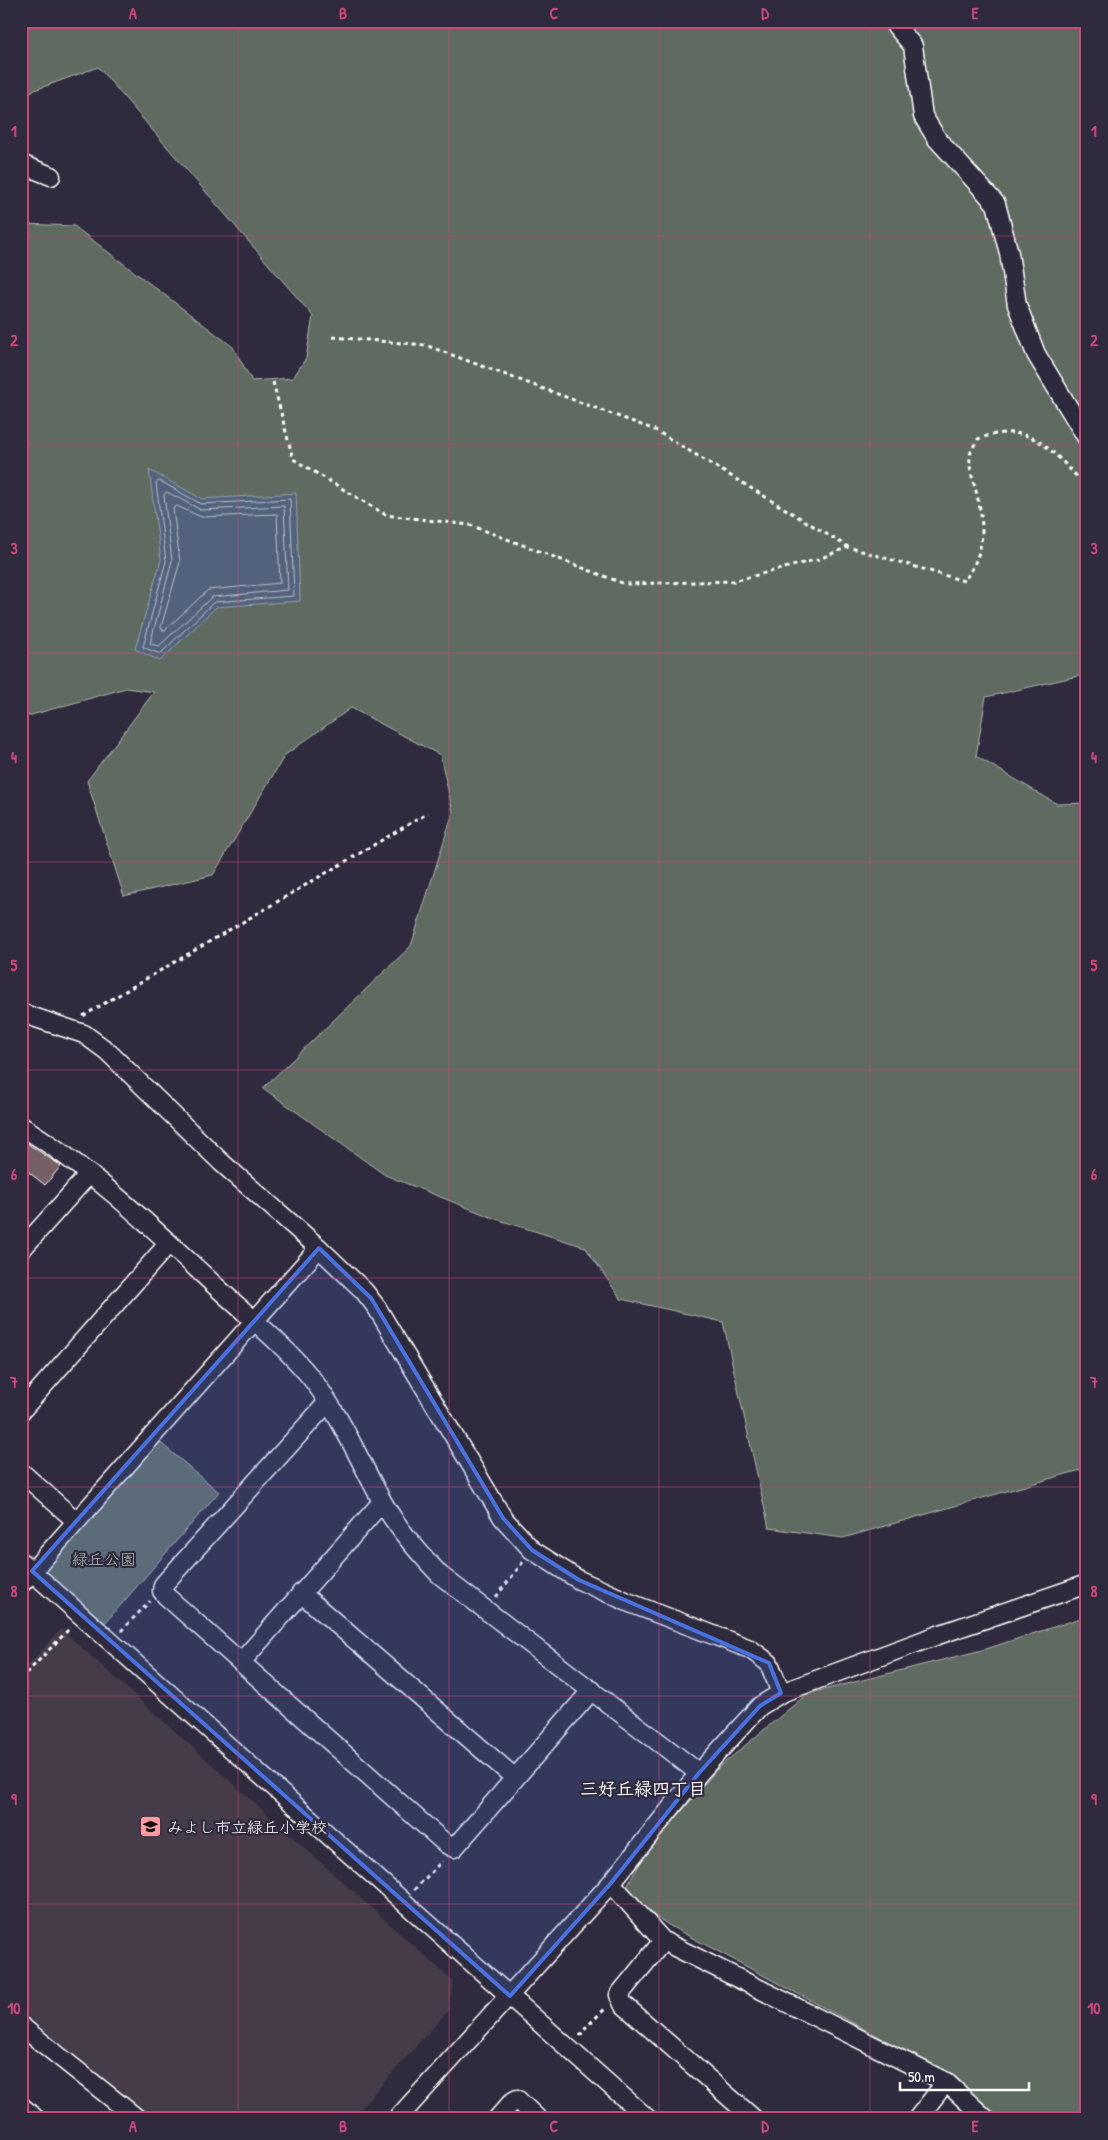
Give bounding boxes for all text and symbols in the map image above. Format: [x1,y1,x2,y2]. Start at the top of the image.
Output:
text: A [129,2,137,24]
text: B [339,2,347,24]
text: C [550,2,559,24]
text: D [761,2,769,24]
text: E [971,2,979,24]
text: 1 [11,120,17,142]
text: 1 [1091,120,1097,142]
text: 2 [10,329,18,351]
text: 2 [1090,329,1098,351]
text: 3 [10,537,18,559]
text: 3 [1090,537,1098,559]
text: 4 [11,746,17,768]
text: 4 [1091,746,1097,768]
text: 5 [11,954,18,976]
text: 5 [1091,954,1098,976]
text: 6 [11,1163,18,1185]
text: 6 [1091,1163,1098,1185]
text: 7 [9,1371,18,1393]
text: 7 [1089,1371,1098,1393]
park label: 緑丘公園 [72,1548,136,1570]
text: 8 [11,1580,18,1602]
text: 8 [1091,1580,1098,1602]
district label: 三好丘緑四丁目 [580,1776,706,1801]
text: 9 [11,1788,17,1810]
text: 9 [1091,1788,1097,1810]
school or university icon: みよし市立緑丘小学校 [139,1815,163,1839]
place label: みよし市立緑丘小学校 [167,1816,327,1838]
text: 10 [8,1997,20,2019]
text: 10 [1088,1997,1100,2019]
scale bar [900,2060,1029,2092]
text: 50 m [908,2066,935,2087]
text: A [129,2115,137,2137]
text: B [339,2115,347,2137]
text: C [550,2115,559,2137]
text: D [761,2115,769,2137]
text: E [971,2115,979,2137]

